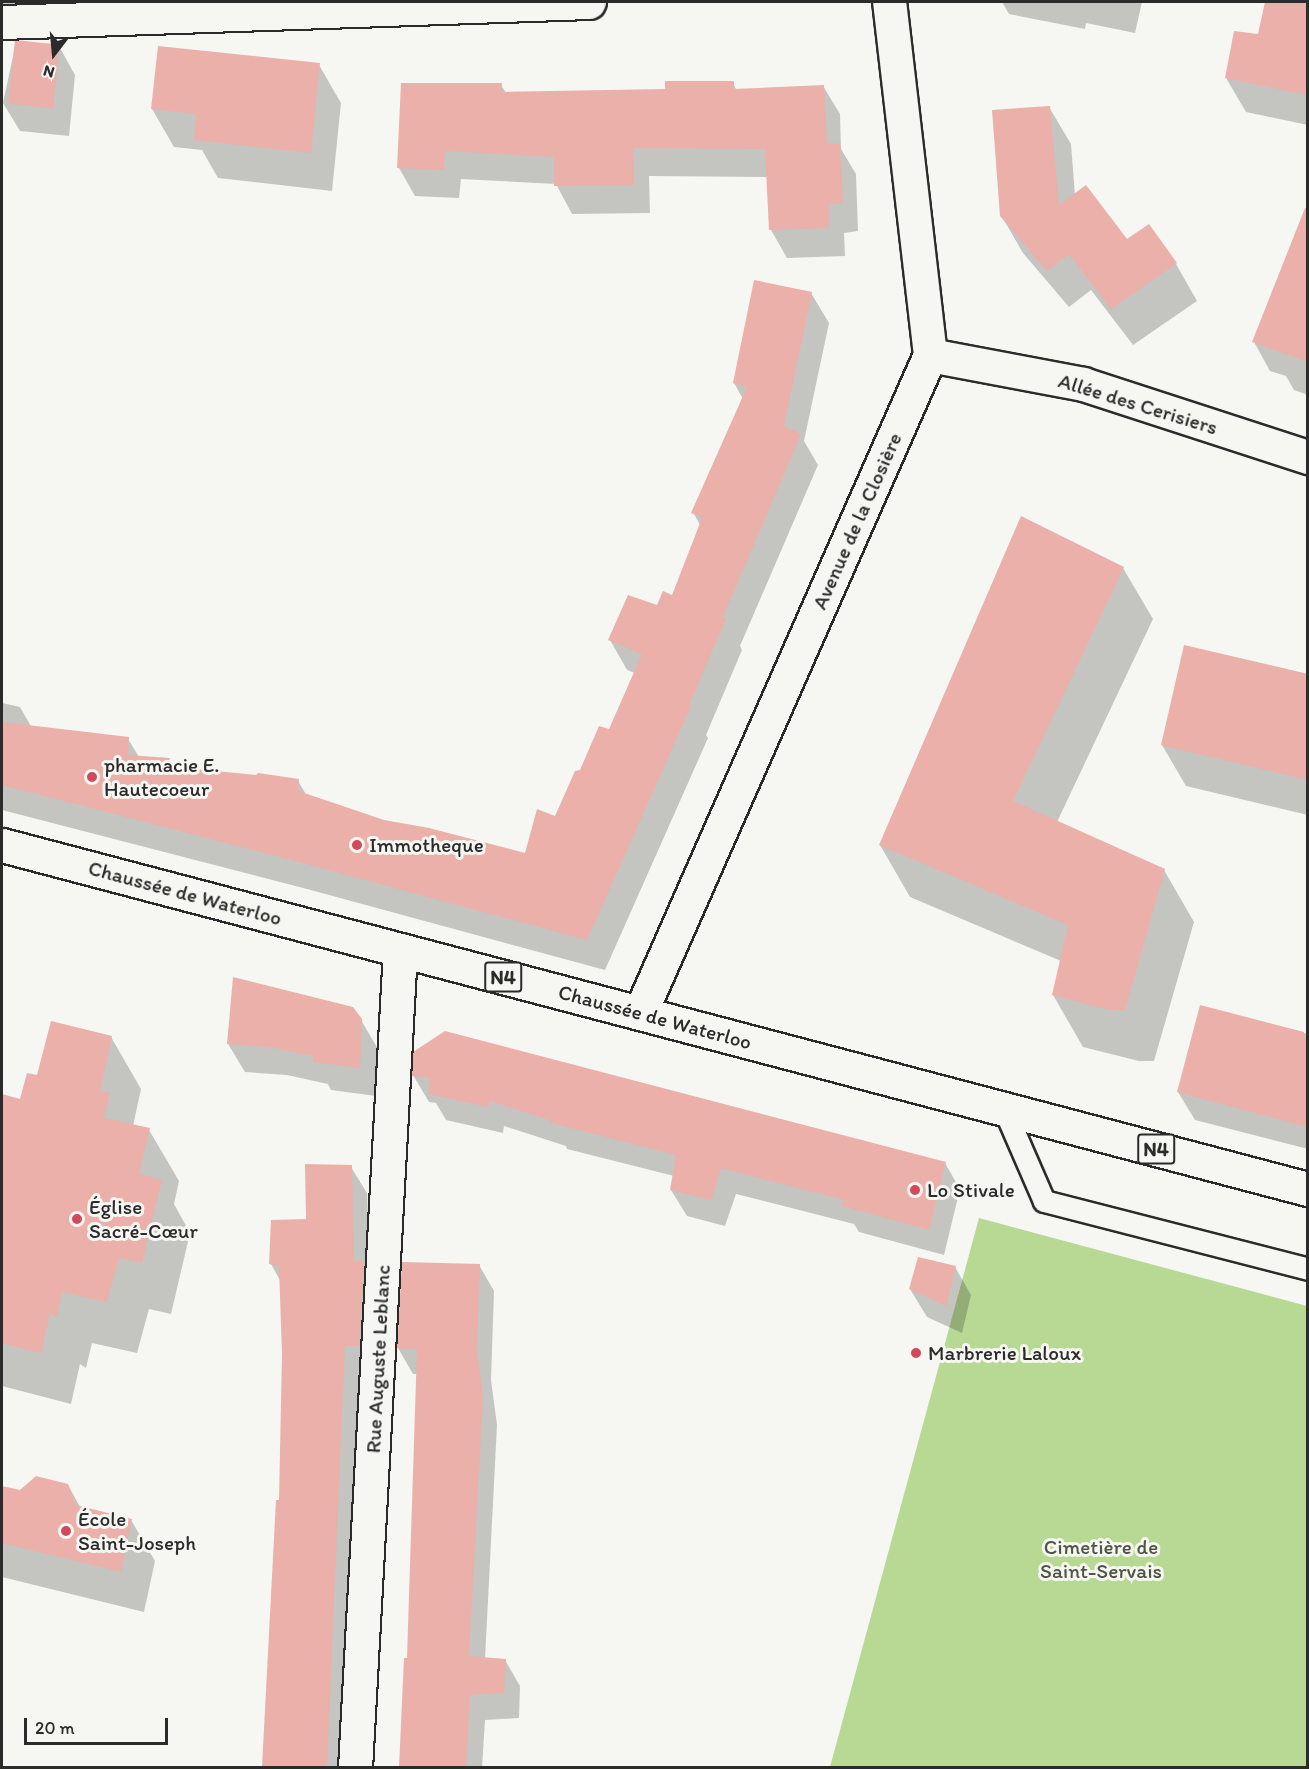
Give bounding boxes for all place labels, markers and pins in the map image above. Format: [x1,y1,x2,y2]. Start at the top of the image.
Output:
place label: pharmacie E. Hautecoeur [104,752,219,802]
marker: pharmacie E. Hautecoeur [85,770,99,784]
place label: Immotheque [369,832,484,858]
marker: Immotheque [350,838,364,852]
place label: Lo Stivale [927,1177,1014,1203]
marker: Lo Stivale [908,1183,922,1197]
place label: Église Sacré-Cœur [89,1194,198,1244]
marker: Église Sacré-Cœur [70,1212,84,1226]
place label: Marbrerie Laloux [928,1340,1081,1366]
marker: Marbrerie Laloux [909,1346,923,1360]
place label: École Saint-Joseph [78,1506,196,1556]
marker: École Saint-Joseph [59,1524,73,1538]

